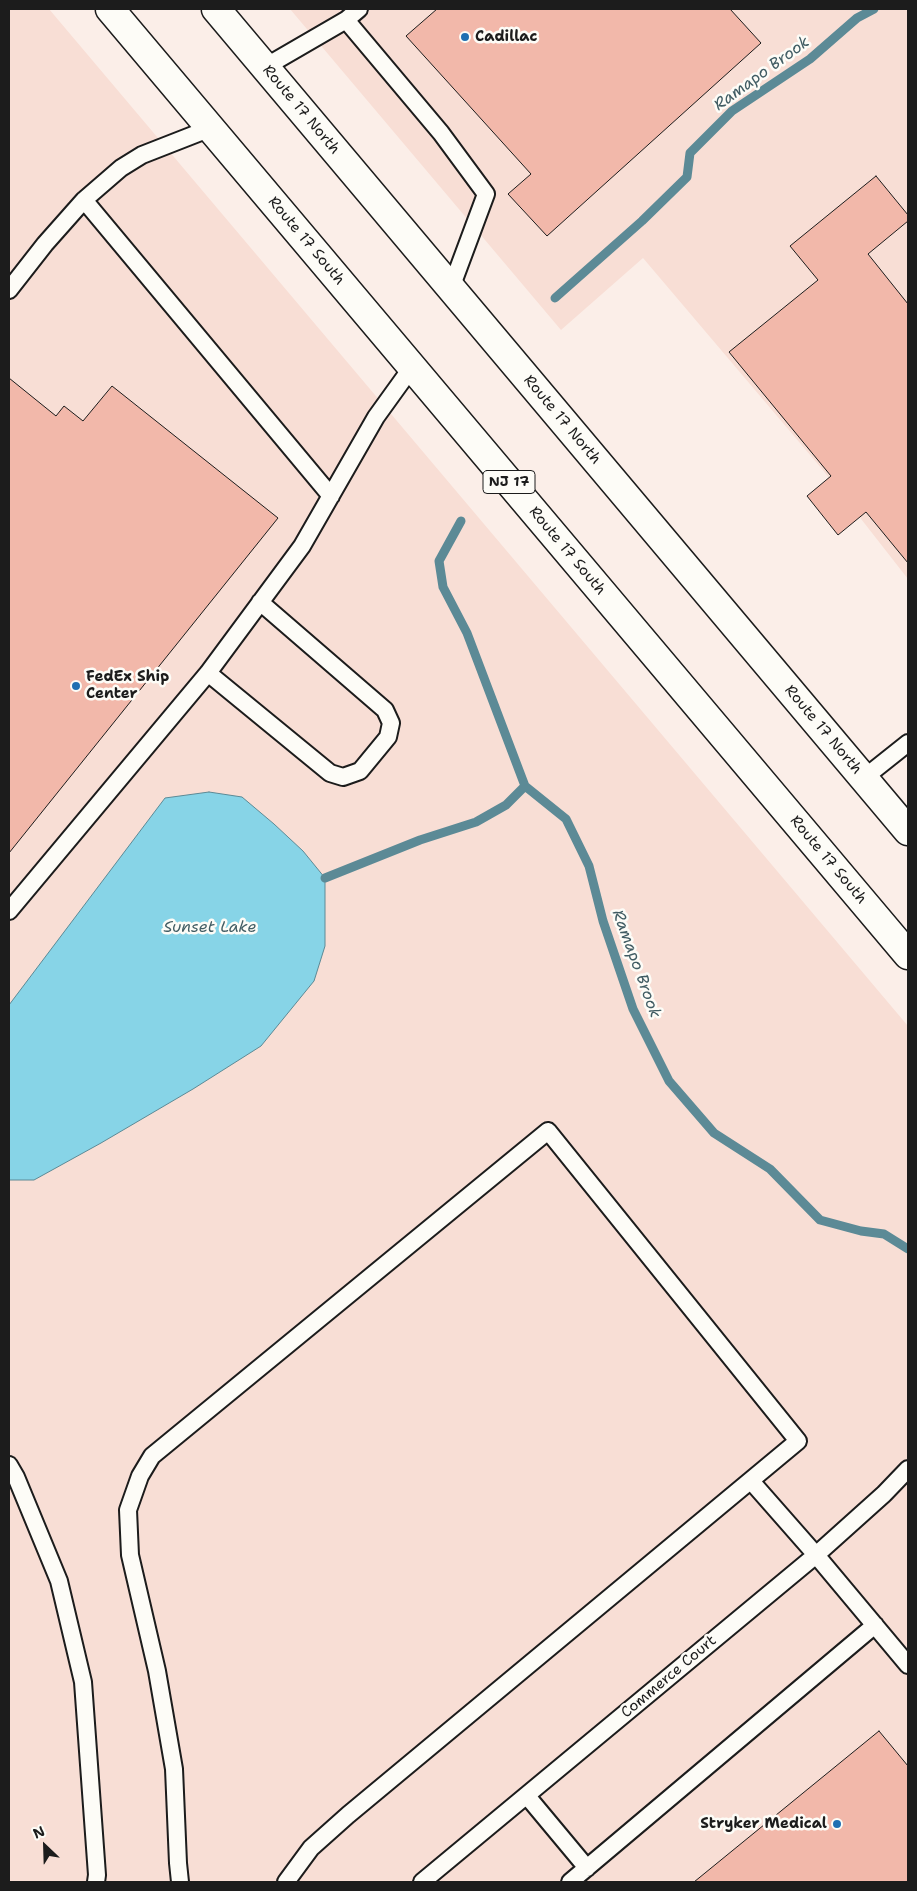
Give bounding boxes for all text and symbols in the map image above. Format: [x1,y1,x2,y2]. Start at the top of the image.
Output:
place label: Cadillac [475,28,537,46]
marker: Cadillac [459,31,471,43]
water label: Ramapo Brook [710,33,814,115]
street label: Route 17 North [258,62,344,158]
street label: Route 17 South [264,193,348,289]
street label: Route 17 North [519,372,605,468]
road number: NJ 17 [483,471,535,494]
street label: Route 17 South [525,503,609,599]
place label: FedEx Ship Center [86,668,169,703]
marker: FedEx Ship Center [70,680,82,692]
street label: Route 17 North [780,682,866,778]
street label: Route 17 South [786,812,870,908]
water label: Ramapo Brook [608,907,664,1021]
water label: Sunset Lake [163,918,257,938]
street label: Commerce Court [618,1632,720,1722]
place label: Stryker Medical [700,1815,827,1833]
marker: Stryker Medical [831,1818,843,1830]
north arrow [20,1821,70,1871]
text: N [30,1822,48,1843]

